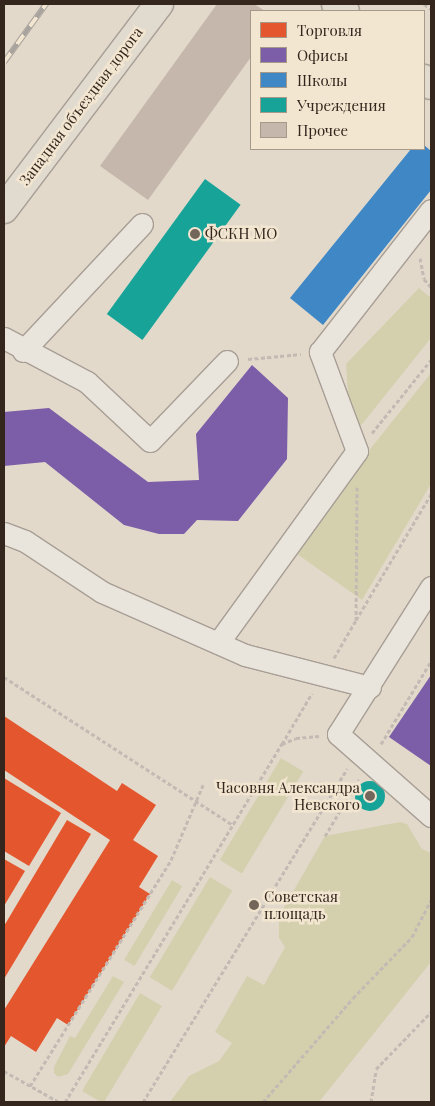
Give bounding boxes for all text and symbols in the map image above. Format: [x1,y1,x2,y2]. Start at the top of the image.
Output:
legend [250,10,425,150]
text: Торговля [297,20,362,40]
street label: Западная объездная дорога [16,23,146,189]
text: Офисы [297,45,348,65]
text: Школы [297,70,347,90]
text: Учреждения [297,95,386,115]
text: Прочее [297,120,348,140]
place label: ФСКН МО [205,225,277,243]
marker: ФСКН МО [189,228,201,240]
place label: Часовня Александра Невского [216,778,360,813]
marker: Часовня Александра Невского [364,790,376,802]
place label: Советская площадь [264,887,338,922]
marker: Советская площадь [248,899,260,911]

